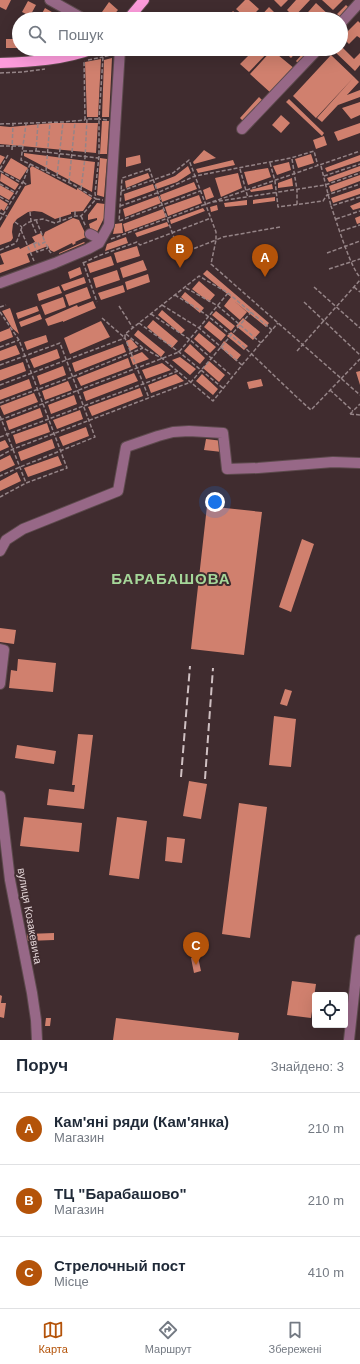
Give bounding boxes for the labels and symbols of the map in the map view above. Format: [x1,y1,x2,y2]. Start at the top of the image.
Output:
pin: B [167,235,193,268]
pin: A [252,244,278,277]
your location [205,492,225,512]
district label: БАРАБАШОВА [111,570,231,587]
street label: вулиця Козакевича [16,867,44,966]
pin: C [183,932,209,965]

